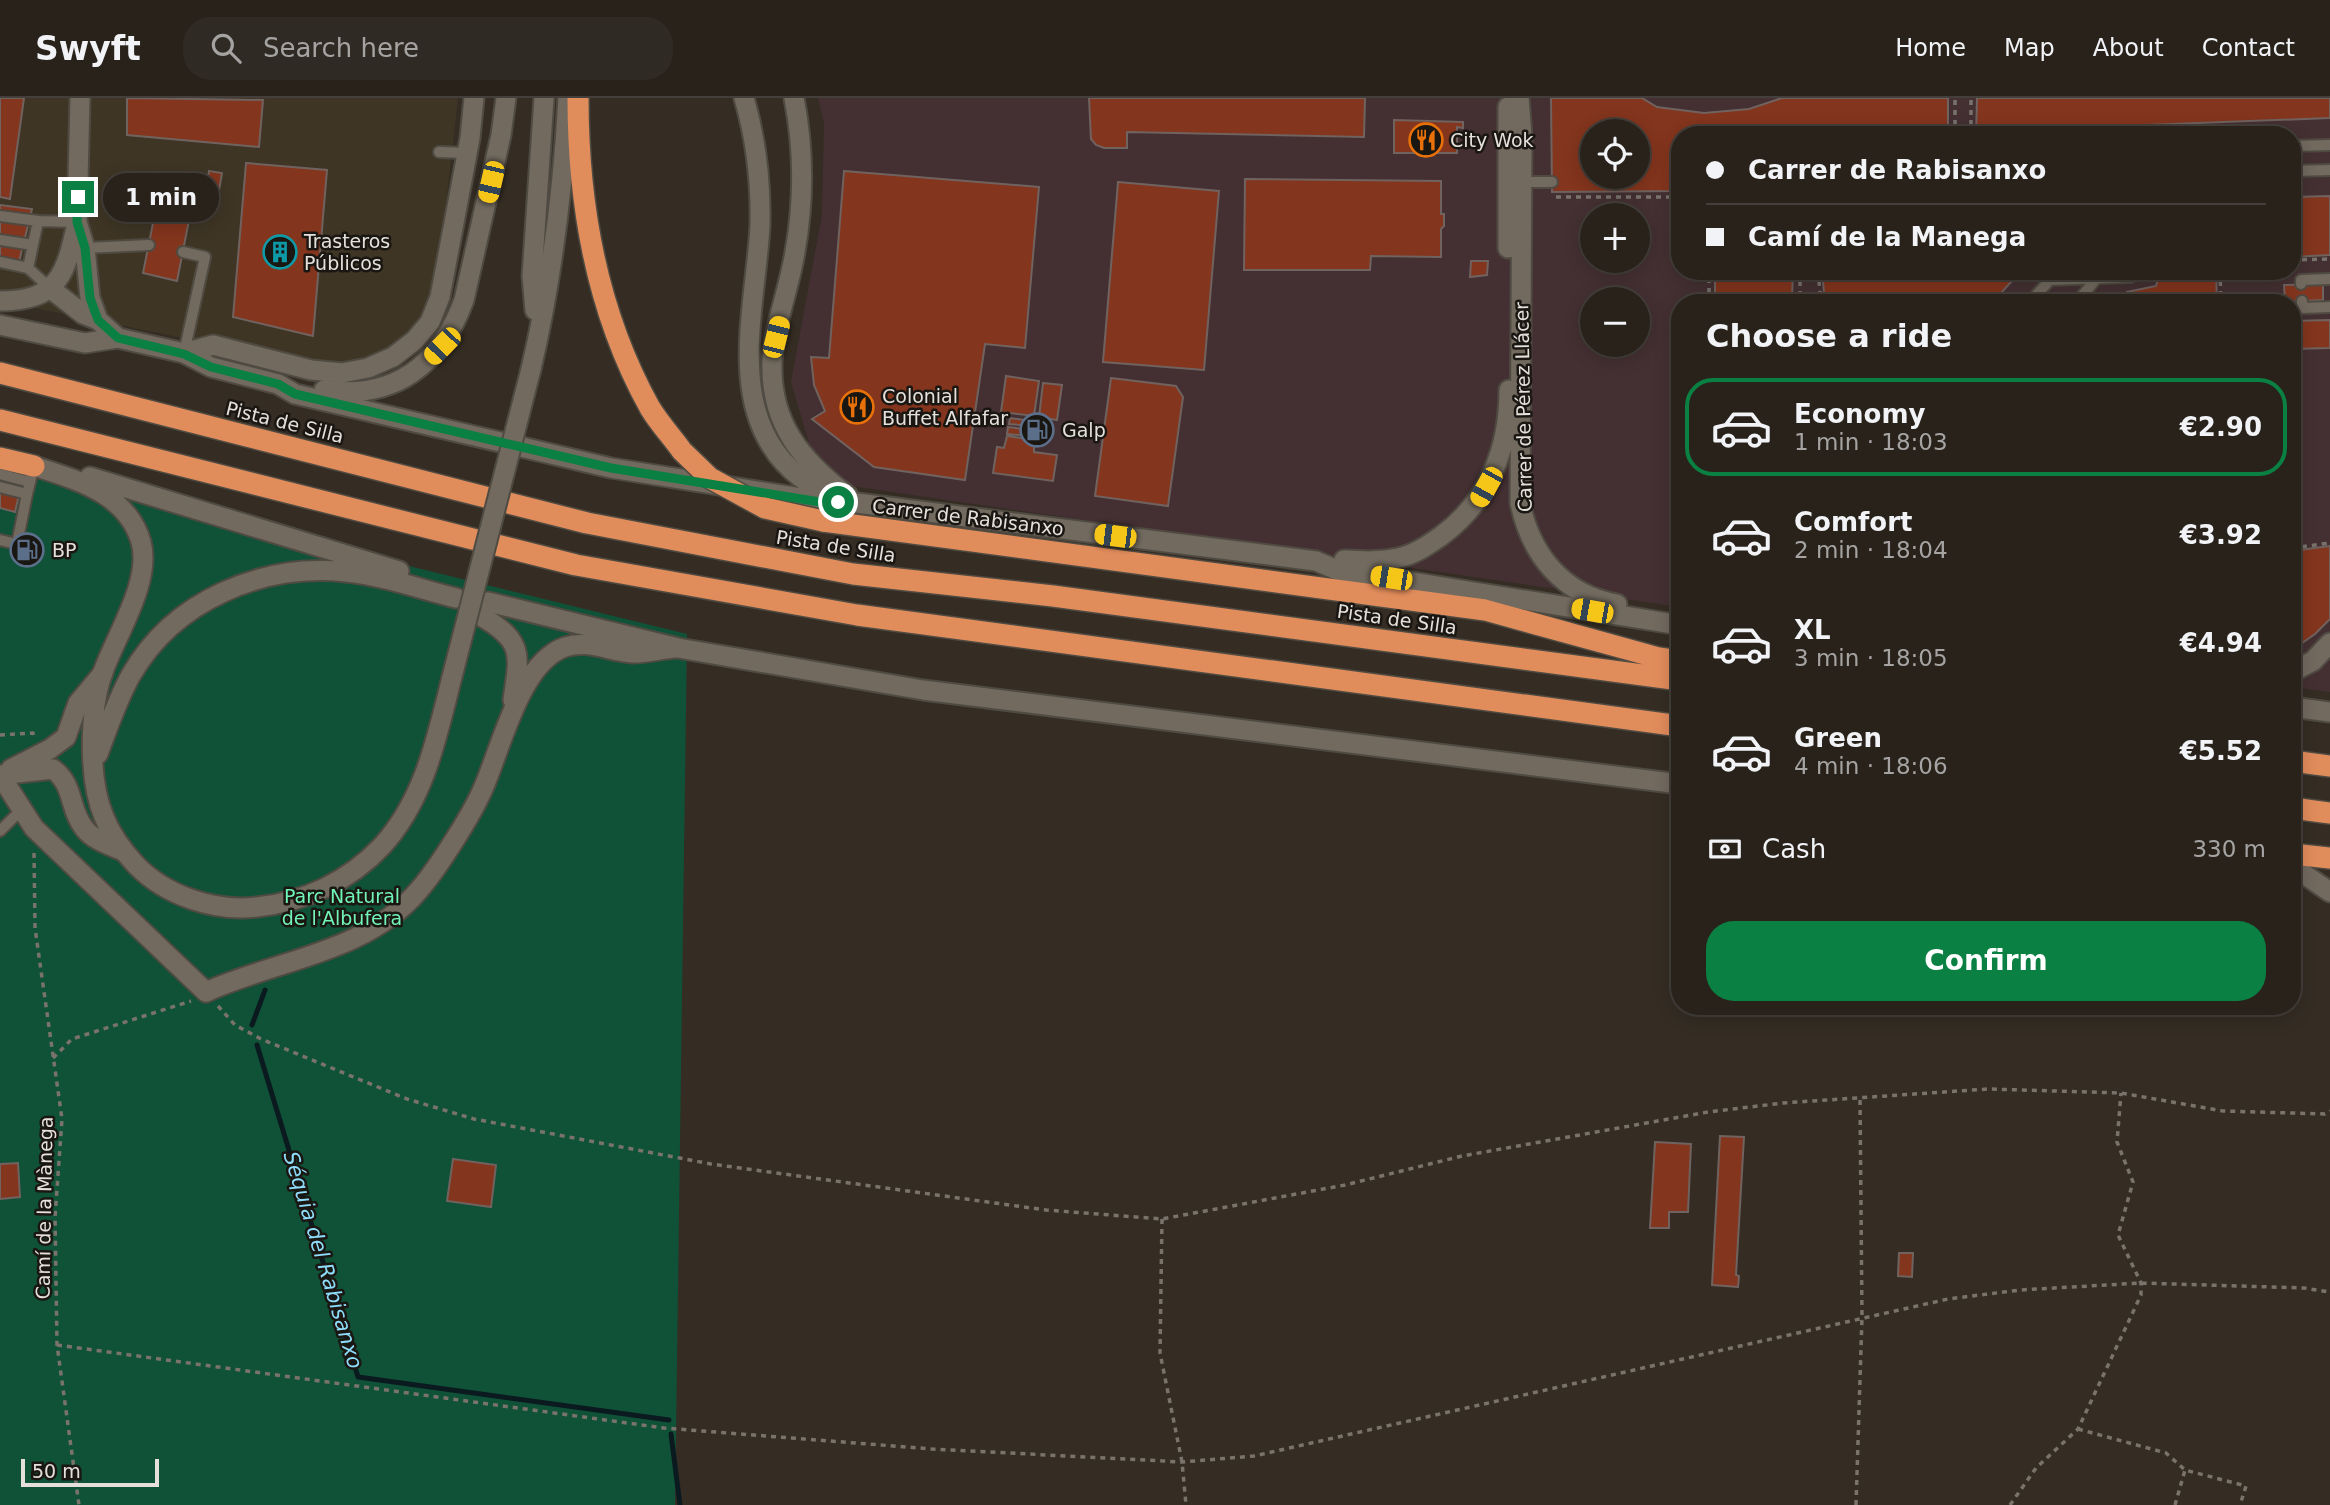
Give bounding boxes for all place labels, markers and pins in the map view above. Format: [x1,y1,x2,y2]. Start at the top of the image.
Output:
restaurant icon: City Wok [1407,121,1445,159]
place label: City Wok [1450,129,1534,151]
place label: Trasteros Públicos [303,230,390,274]
building icon: Trasteros Públicos [261,233,299,271]
place label: Colonial Buffet Alfafar [882,385,1008,429]
restaurant icon: Colonial Buffet Alfafar [838,388,876,426]
fuel station icon: Galp [1018,411,1056,449]
place label: Galp [1062,419,1106,441]
fuel station icon: BP [8,531,46,569]
place label: BP [52,539,77,561]

